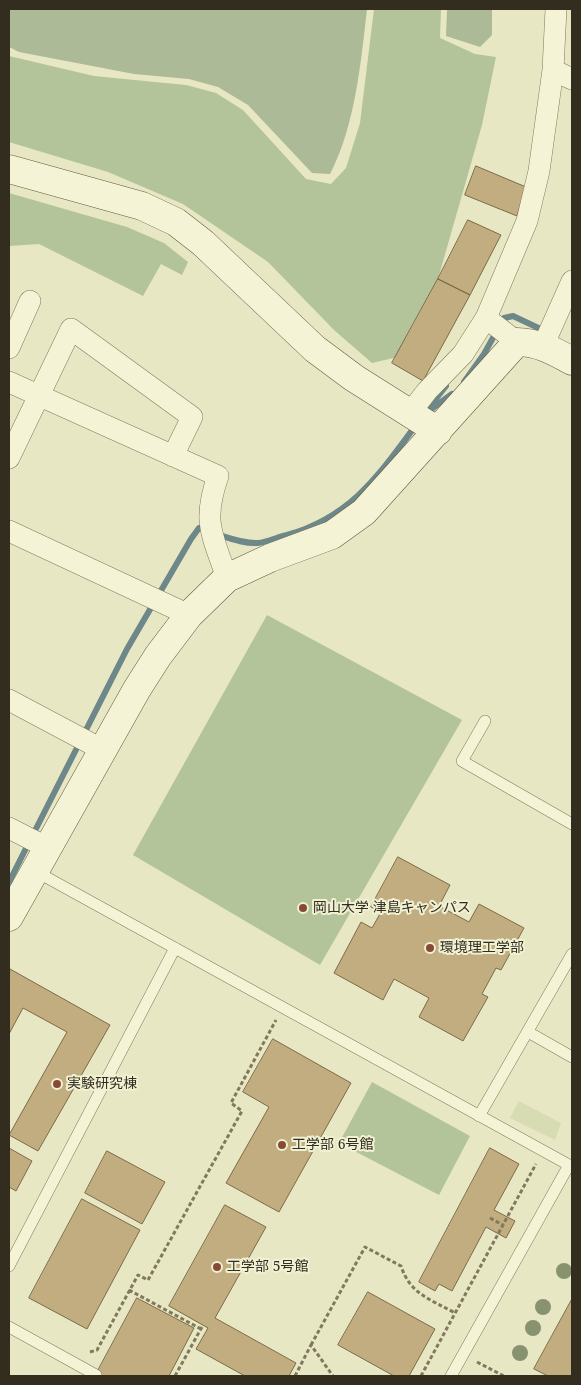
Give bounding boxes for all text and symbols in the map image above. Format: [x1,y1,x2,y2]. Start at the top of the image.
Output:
place label: 岡山大学 津島キャンパス [313,900,471,916]
marker: 岡山大学 津島キャンパス [297,902,309,914]
place label: 環境理工学部 [440,940,524,956]
marker: 環境理工学部 [424,942,436,954]
place label: 実験研究棟 [67,1076,137,1092]
marker: 実験研究棟 [51,1078,63,1090]
place label: 工学部 6号館 [292,1137,373,1153]
marker: 工学部 6号館 [276,1139,288,1151]
place label: 工学部 5号館 [227,1259,308,1275]
marker: 工学部 5号館 [211,1261,223,1273]

